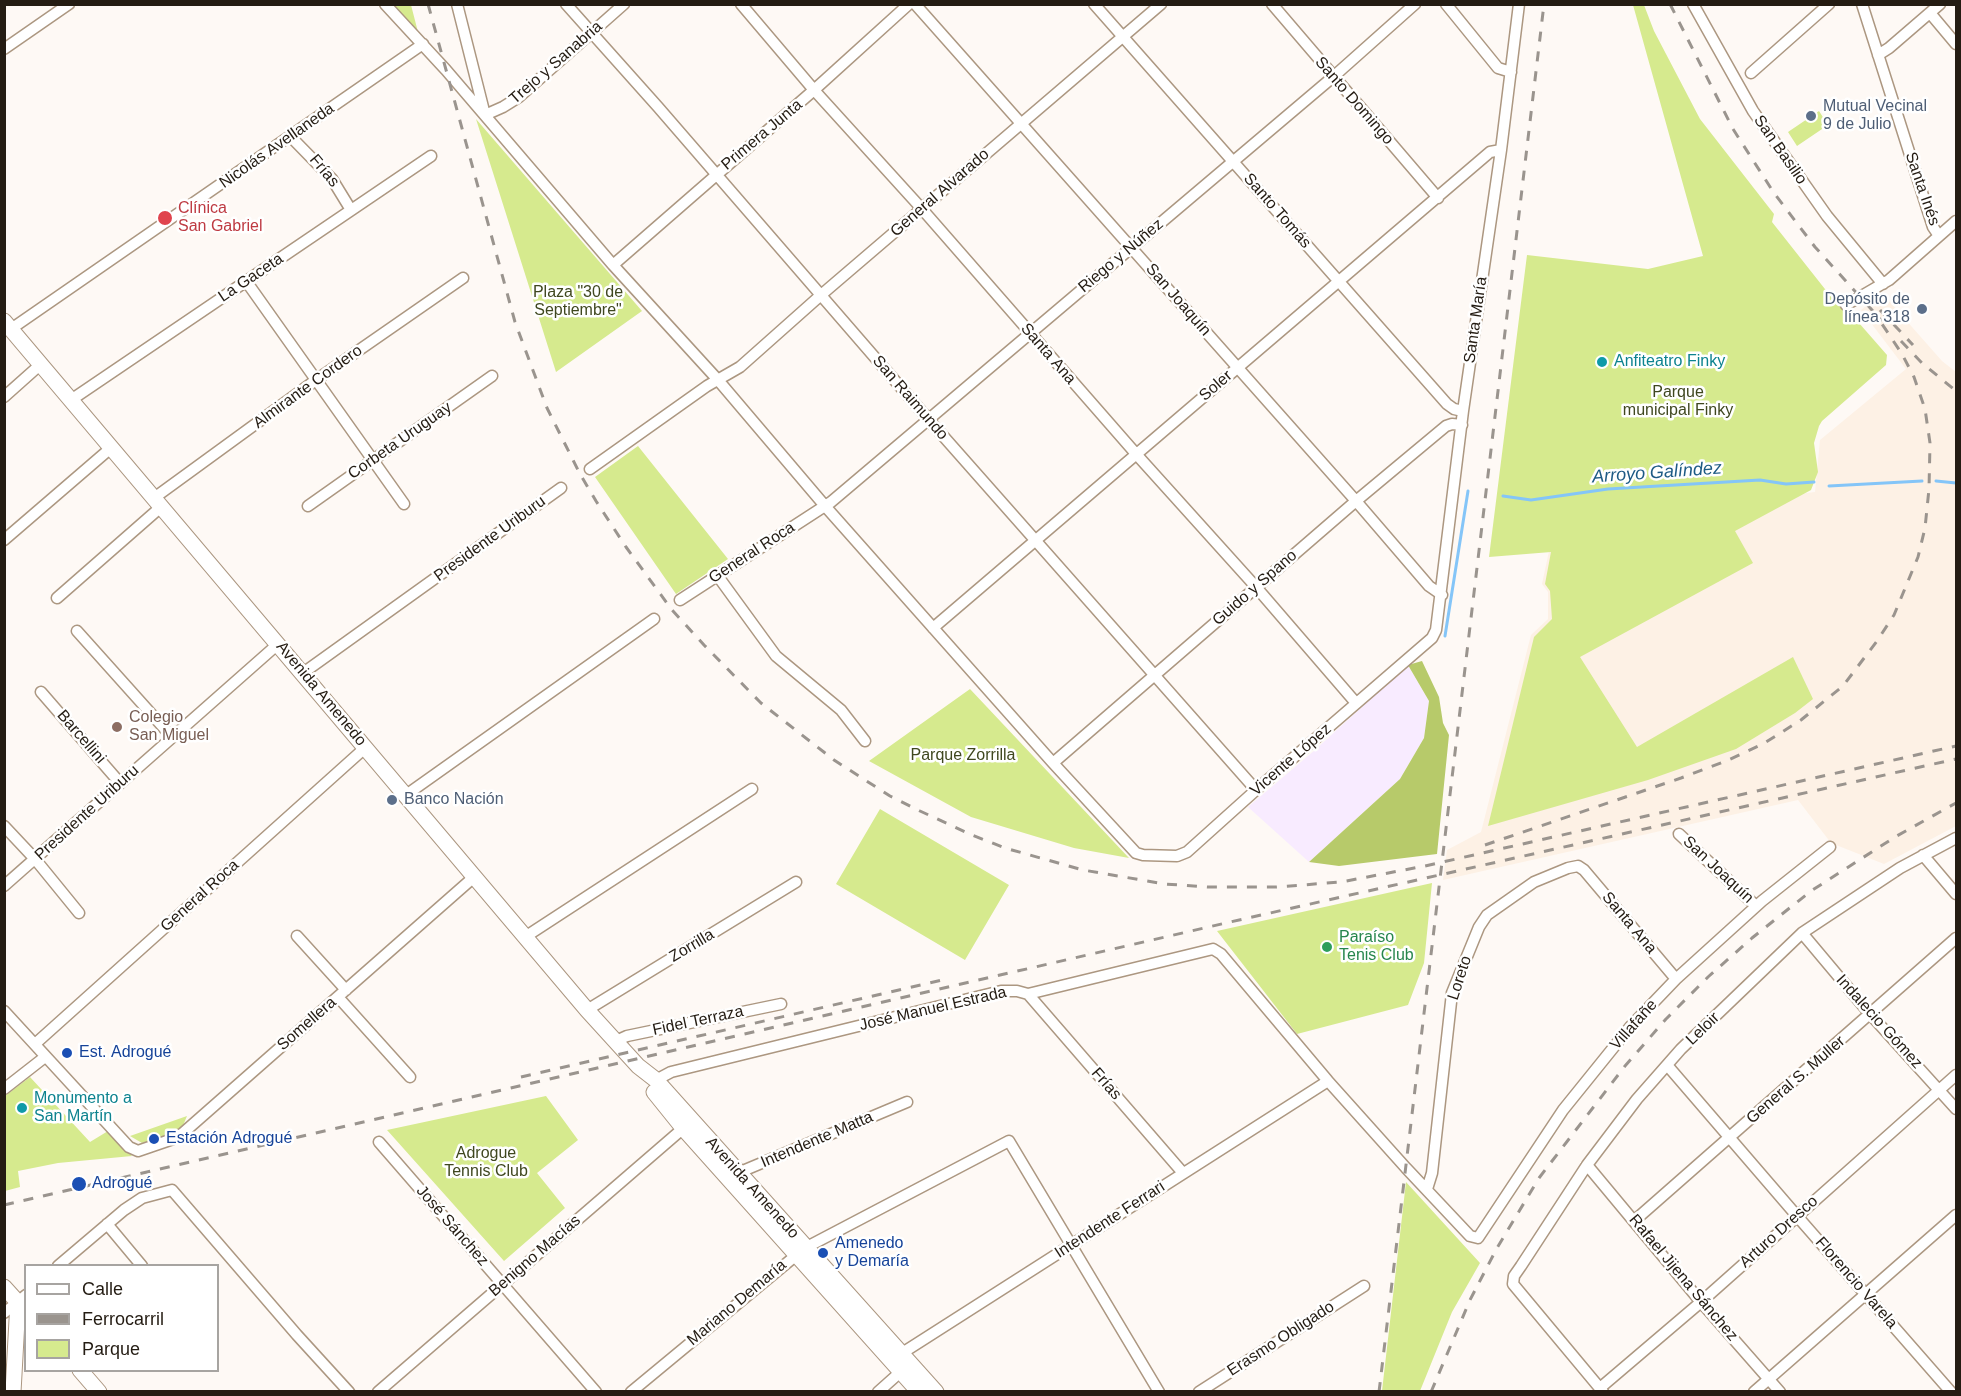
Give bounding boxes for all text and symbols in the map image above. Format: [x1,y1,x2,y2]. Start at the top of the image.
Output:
street label: Trejo y Sanabria [506,17,606,109]
street label: Santo Domingo [1311,53,1397,149]
street label: Primera Junta [718,96,806,174]
place label: Mutual Vecinal 9 de Julio [1823,97,1927,135]
street label: Nicolás Avellaneda [216,99,338,193]
marker: Mutual Vecinal 9 de Julio [1804,109,1818,123]
street label: San Basilio [1749,112,1811,188]
street label: General Alvarado [887,145,993,241]
street label: Santa Inés [1900,150,1944,228]
street label: Frías [305,151,343,191]
street label: Santo Tomás [1239,169,1315,253]
place label: Clínica San Gabriel [178,199,262,237]
marker: Clínica San Gabriel [156,209,174,227]
street label: Riego y Núñez [1075,215,1167,297]
street label: La Gaceta [215,249,287,307]
street label: San Joaquín [1141,260,1215,340]
street label: Santa María [1460,276,1492,364]
park label: Plaza "30 de Septiembre" [533,283,623,321]
place label: Depósito de línea 318 [1825,290,1910,328]
marker: Depósito de línea 318 [1915,302,1929,316]
street label: Santa Ana [1016,320,1080,388]
street label: Almirante Cordero [250,341,366,433]
street label: San Raimundo [868,352,952,444]
place label: Anfiteatro Finky [1614,352,1725,372]
marker: Anfiteatro Finky [1595,355,1609,369]
street label: Soler [1196,367,1236,405]
park label: Parque municipal Finky [1623,383,1733,421]
street label: Corbeta Uruguay [345,398,455,484]
water label: Arroyo Galíndez [1591,458,1723,488]
street label: Presidente Uriburu [430,492,550,586]
street label: General Roca [705,518,799,588]
street label: Guido y Spano [1209,546,1301,630]
street label: Avenida Amenedo [272,638,370,750]
street label: Barcellini [52,706,110,768]
place label: Colegio San Miguel [129,708,209,746]
marker: Colegio San Miguel [110,720,124,734]
street label: Vicente López [1247,720,1335,800]
park label: Parque Zorrilla [911,746,1015,766]
street label: Presidente Uriburu [31,761,143,865]
place label: Banco Nación [404,790,504,810]
marker: Banco Nación [385,793,399,807]
street label: San Joaquín [1679,832,1757,908]
street label: General Roca [157,856,243,936]
street label: Santa Ana [1598,888,1660,958]
street label: Zorrilla [666,925,718,967]
place label: Paraíso Tenis Club [1339,928,1414,966]
marker: Paraíso Tenis Club [1320,940,1334,954]
street label: Loreto [1444,953,1476,1003]
street label: Indalecio Gómez [1832,971,1926,1073]
street label: José Manuel Estrada [858,983,1008,1035]
street label: Somellera [274,993,340,1055]
street label: Villafañe [1606,996,1662,1054]
street label: Fidel Terraza [651,1002,745,1040]
street label: Leloir [1682,1009,1724,1049]
street label: General S. Muller [1743,1032,1849,1128]
place label: Est. Adrogué [79,1043,172,1063]
marker: Est. Adrogué [60,1046,74,1060]
street label: Frías [1087,1064,1125,1104]
place label: Monumento a San Martín [34,1089,132,1127]
marker: Monumento a San Martín [15,1101,29,1115]
street label: Intendente Matta [758,1108,876,1172]
place label: Estación Adrogué [166,1129,292,1149]
marker: Estación Adrogué [147,1132,161,1146]
street label: Avenida Amenedo [701,1133,803,1243]
park label: Adrogue Tennis Club [444,1144,528,1182]
place label: Adrogué [92,1174,152,1194]
marker: Adrogué [70,1175,88,1193]
street label: Intendente Ferrari [1051,1177,1169,1263]
street label: José Sánchez [412,1182,492,1270]
street label: Arturo Dresco [1736,1192,1822,1272]
street label: Benigno Macías [485,1211,585,1301]
street label: Rafael Jijena Sánchez [1624,1211,1742,1345]
street label: Florencio Varela [1811,1233,1901,1333]
place label: Amenedo y Demaría [835,1234,909,1272]
marker: Amenedo y Demaría [816,1246,830,1260]
street label: Mariano Demaría [683,1256,791,1350]
legend [24,1264,219,1372]
text: Calle [82,1279,123,1299]
street label: Erasmo Obligado [1224,1297,1338,1381]
text: Ferrocarril [82,1309,164,1329]
text: Parque [82,1339,140,1359]

